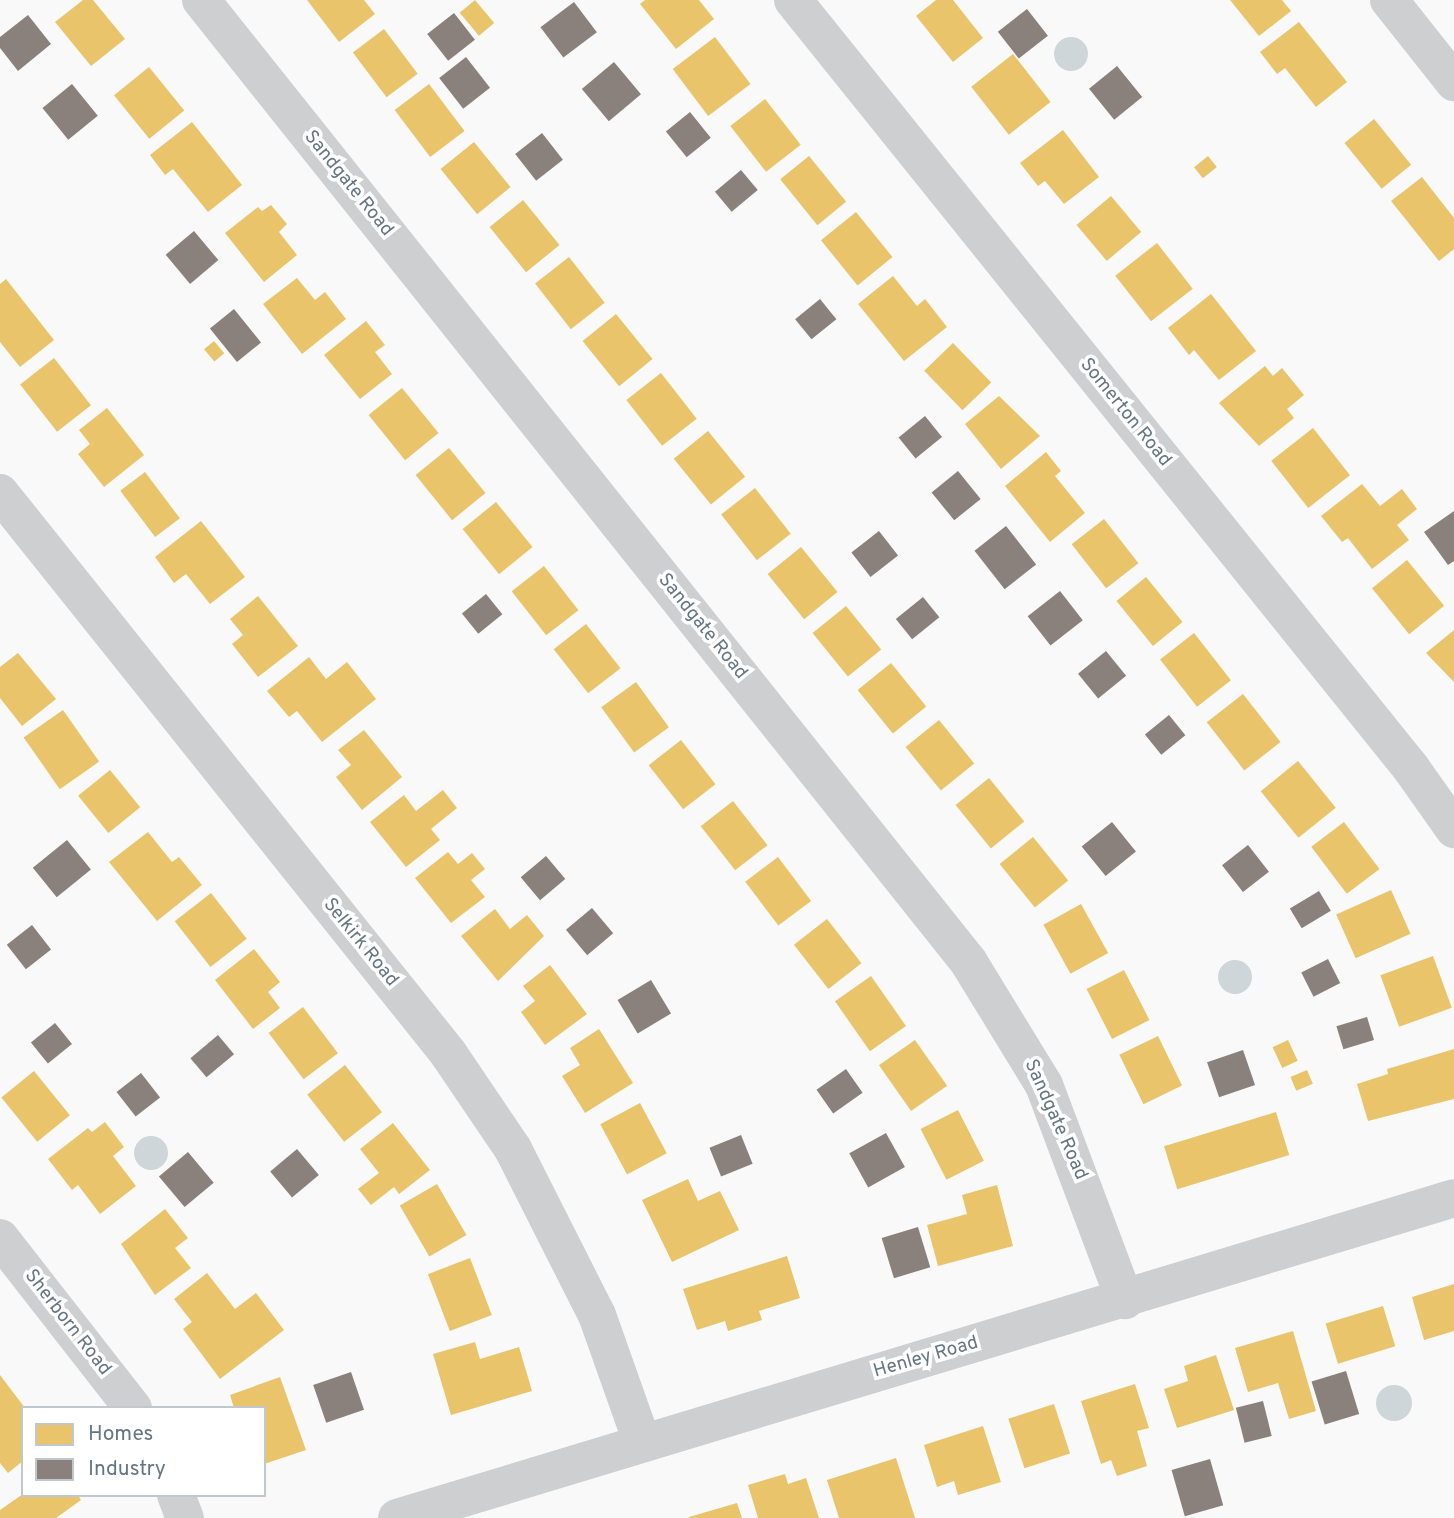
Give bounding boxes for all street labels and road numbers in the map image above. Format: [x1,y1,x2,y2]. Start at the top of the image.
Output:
street label: Sandgate Road [298,127,398,241]
street label: Somerton Road [1074,354,1176,472]
street label: Sandgate Road [652,570,752,684]
street label: Selkirk Road [317,894,403,992]
street label: Sandgate Road [1018,1056,1092,1184]
street label: Sherborn Road [19,1266,115,1380]
street label: Henley Road [871,1332,981,1384]

